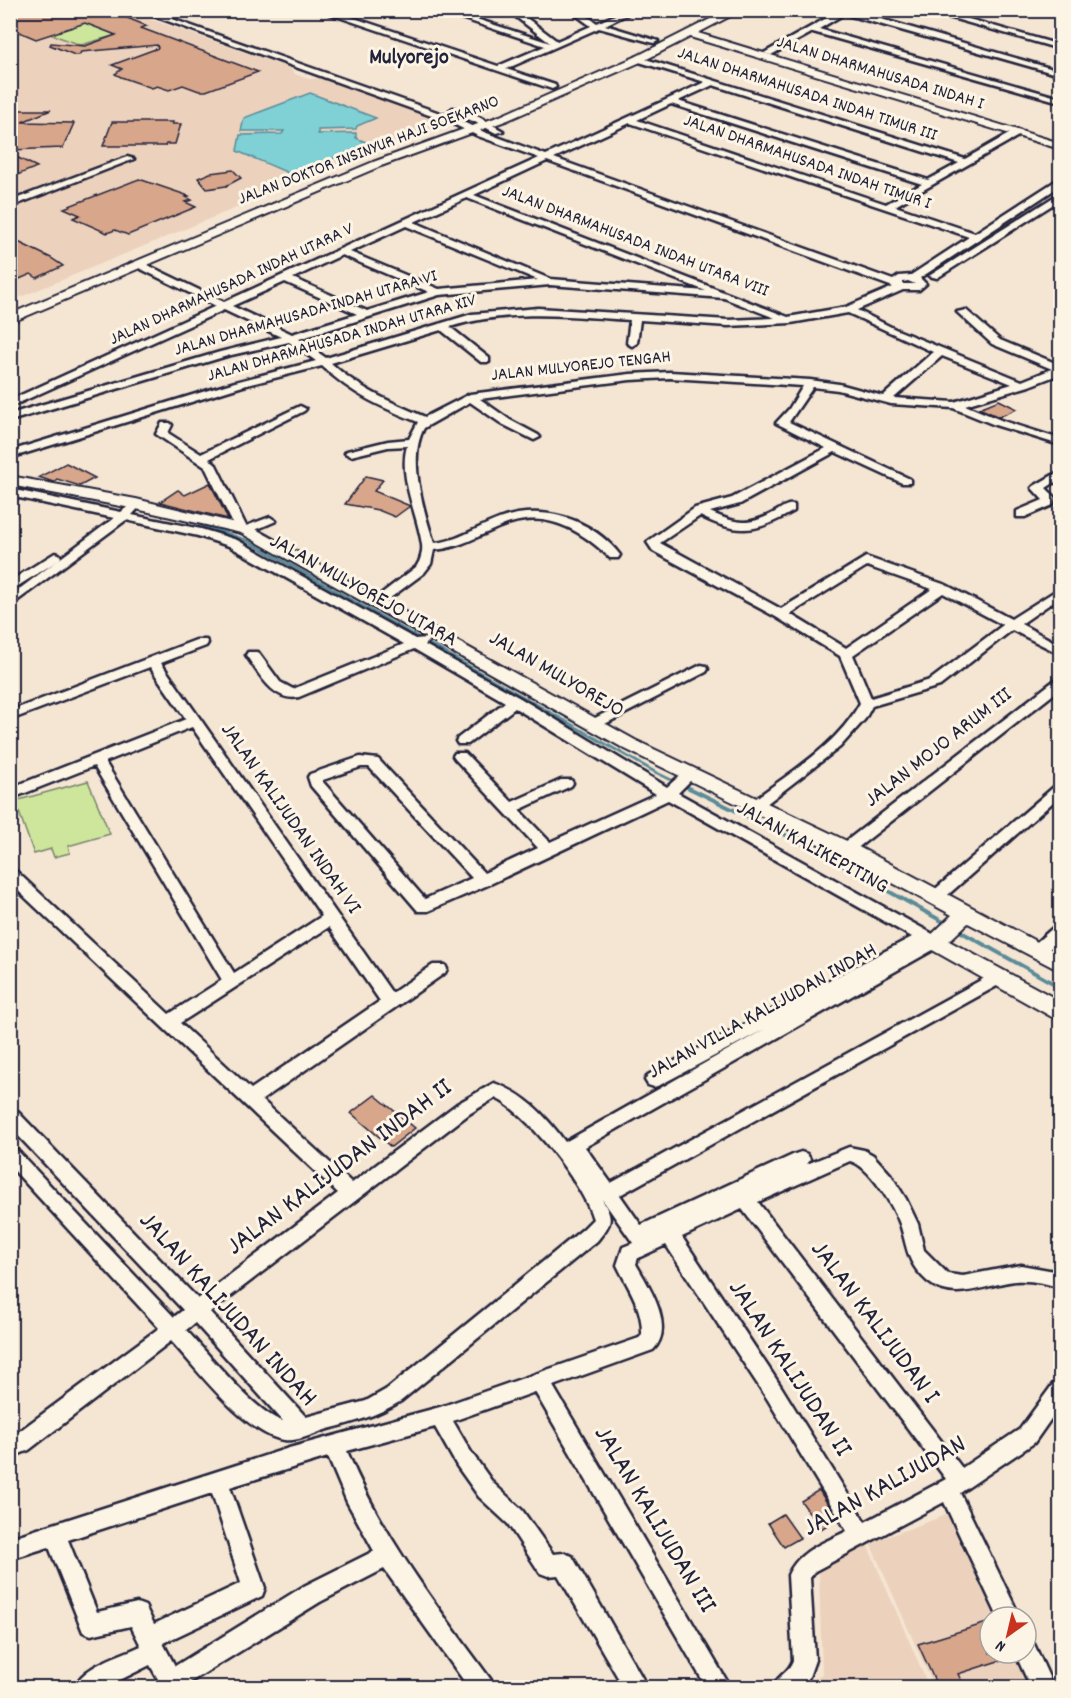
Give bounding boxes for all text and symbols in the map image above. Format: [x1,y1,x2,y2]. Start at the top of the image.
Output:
street label: JALAN DHARMAHUSADA INDAH I [773,31,987,118]
street label: JALAN DHARMAHUSADA INDAH TIMUR III [674,41,940,149]
district label: Mulyorejo [369,43,449,74]
street label: JALAN DOKTOR INSINYUR HAJI SOEKARNO [235,90,503,212]
street label: JALAN DHARMAHUSADA INDAH TIMUR I [680,109,935,217]
street label: JALAN DHARMAHUSADA INDAH UTARA VIII [498,179,772,305]
street label: JALAN DHARMAHUSADA INDAH UTARA V [106,217,359,353]
street label: JALAN DHARMAHUSADA INDAH UTARA VI [172,264,441,364]
street label: JALAN DHARMAHUSADA INDAH UTARA XIV [205,288,480,389]
street label: JALAN MULYOREJO TENGAH [490,345,672,389]
street label: JALAN MULYOREJO UTARA [263,526,463,656]
street label: JALAN MULYOREJO [483,624,629,726]
street label: JALAN MOJO ARUM III [859,680,1020,816]
street label: JALAN KALIJUDAN INDAH VI [212,717,368,921]
street label: JALAN KALIKEPITING [730,793,894,903]
street label: JALAN VILLA KALIJUDAN INDAH [643,936,883,1088]
street label: JALAN KALIJUDAN INDAH II [219,1070,461,1266]
street label: JALAN KALIJUDAN INDAH [128,1203,326,1417]
street label: JALAN KALIJUDAN I [799,1233,949,1413]
street label: JALAN KALIJUDAN II [717,1273,861,1465]
street label: JALAN KALIJUDAN III [583,1419,725,1621]
street label: JALAN KALIJUDAN [796,1426,974,1548]
north arrow [978,1605,1038,1665]
text: N [991,1634,1011,1657]

